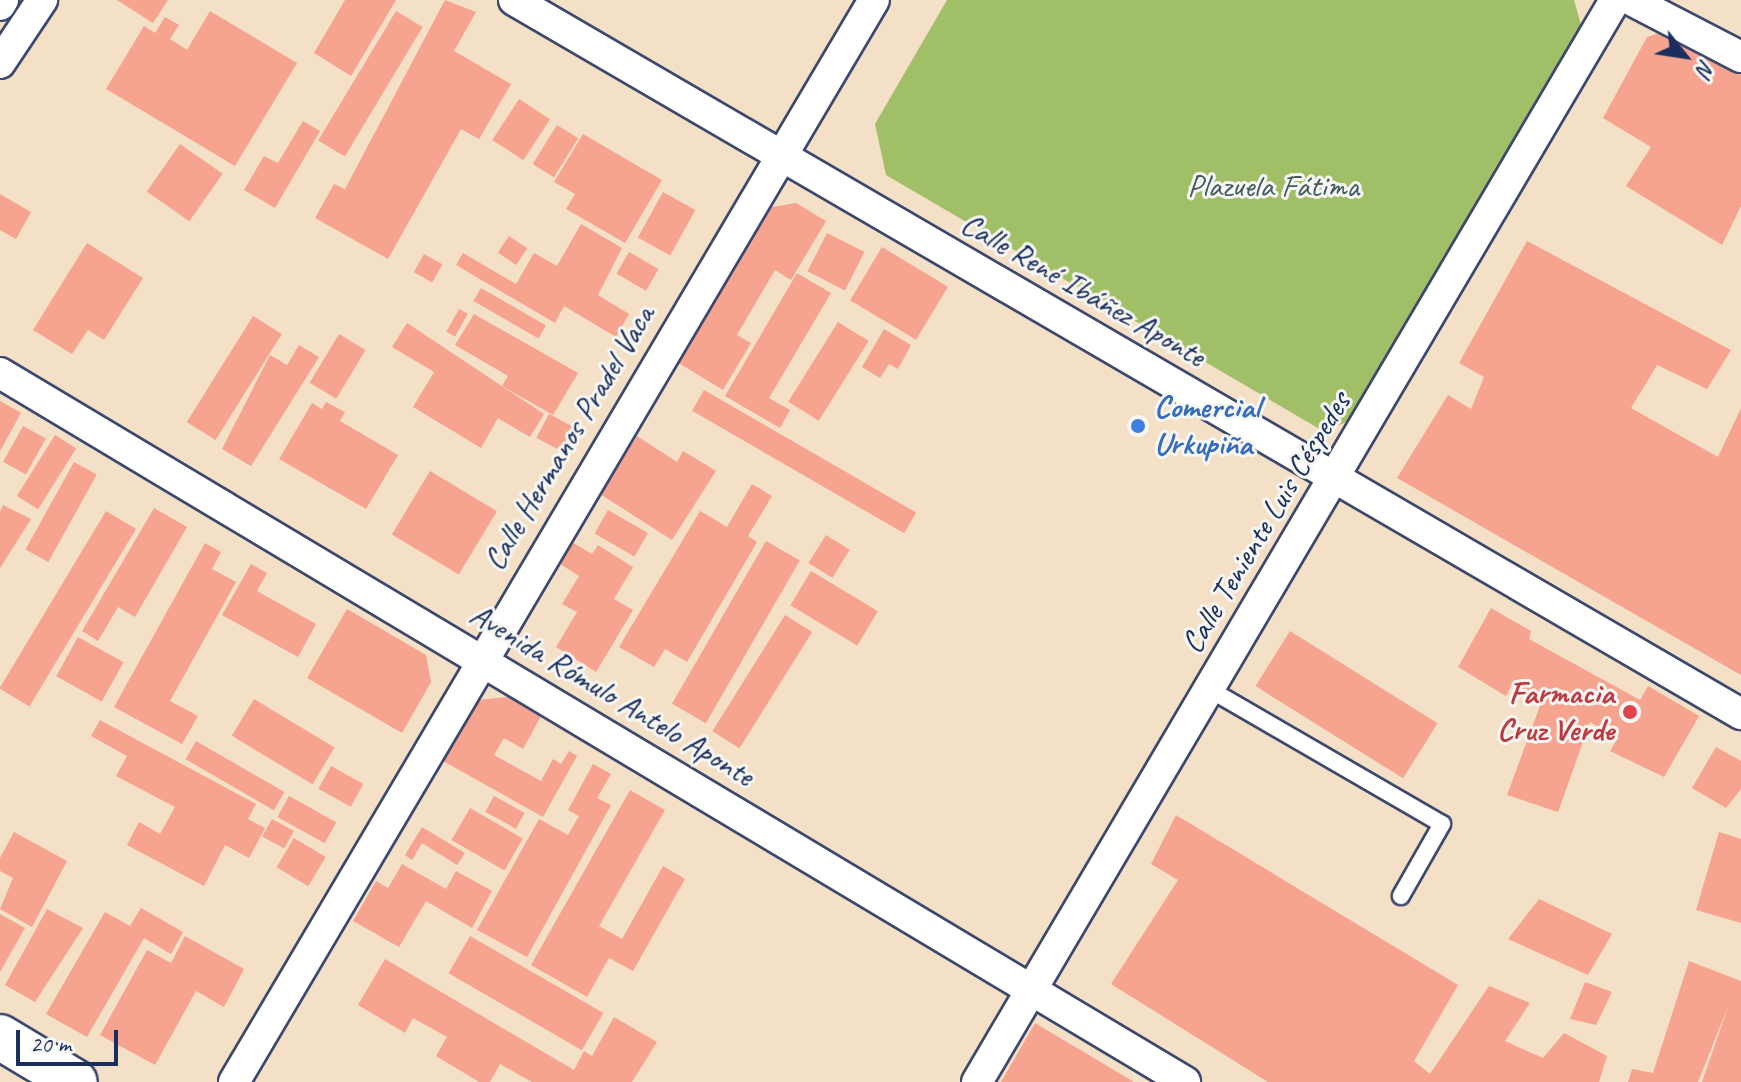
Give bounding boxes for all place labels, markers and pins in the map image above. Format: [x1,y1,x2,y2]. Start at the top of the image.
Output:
place label: Comercial Urkupiña [1154,389,1260,464]
marker: Comercial Urkupiña [1129,417,1147,435]
place label: Farmacia Cruz Verde [1497,675,1614,750]
marker: Farmacia Cruz Verde [1621,703,1639,721]

